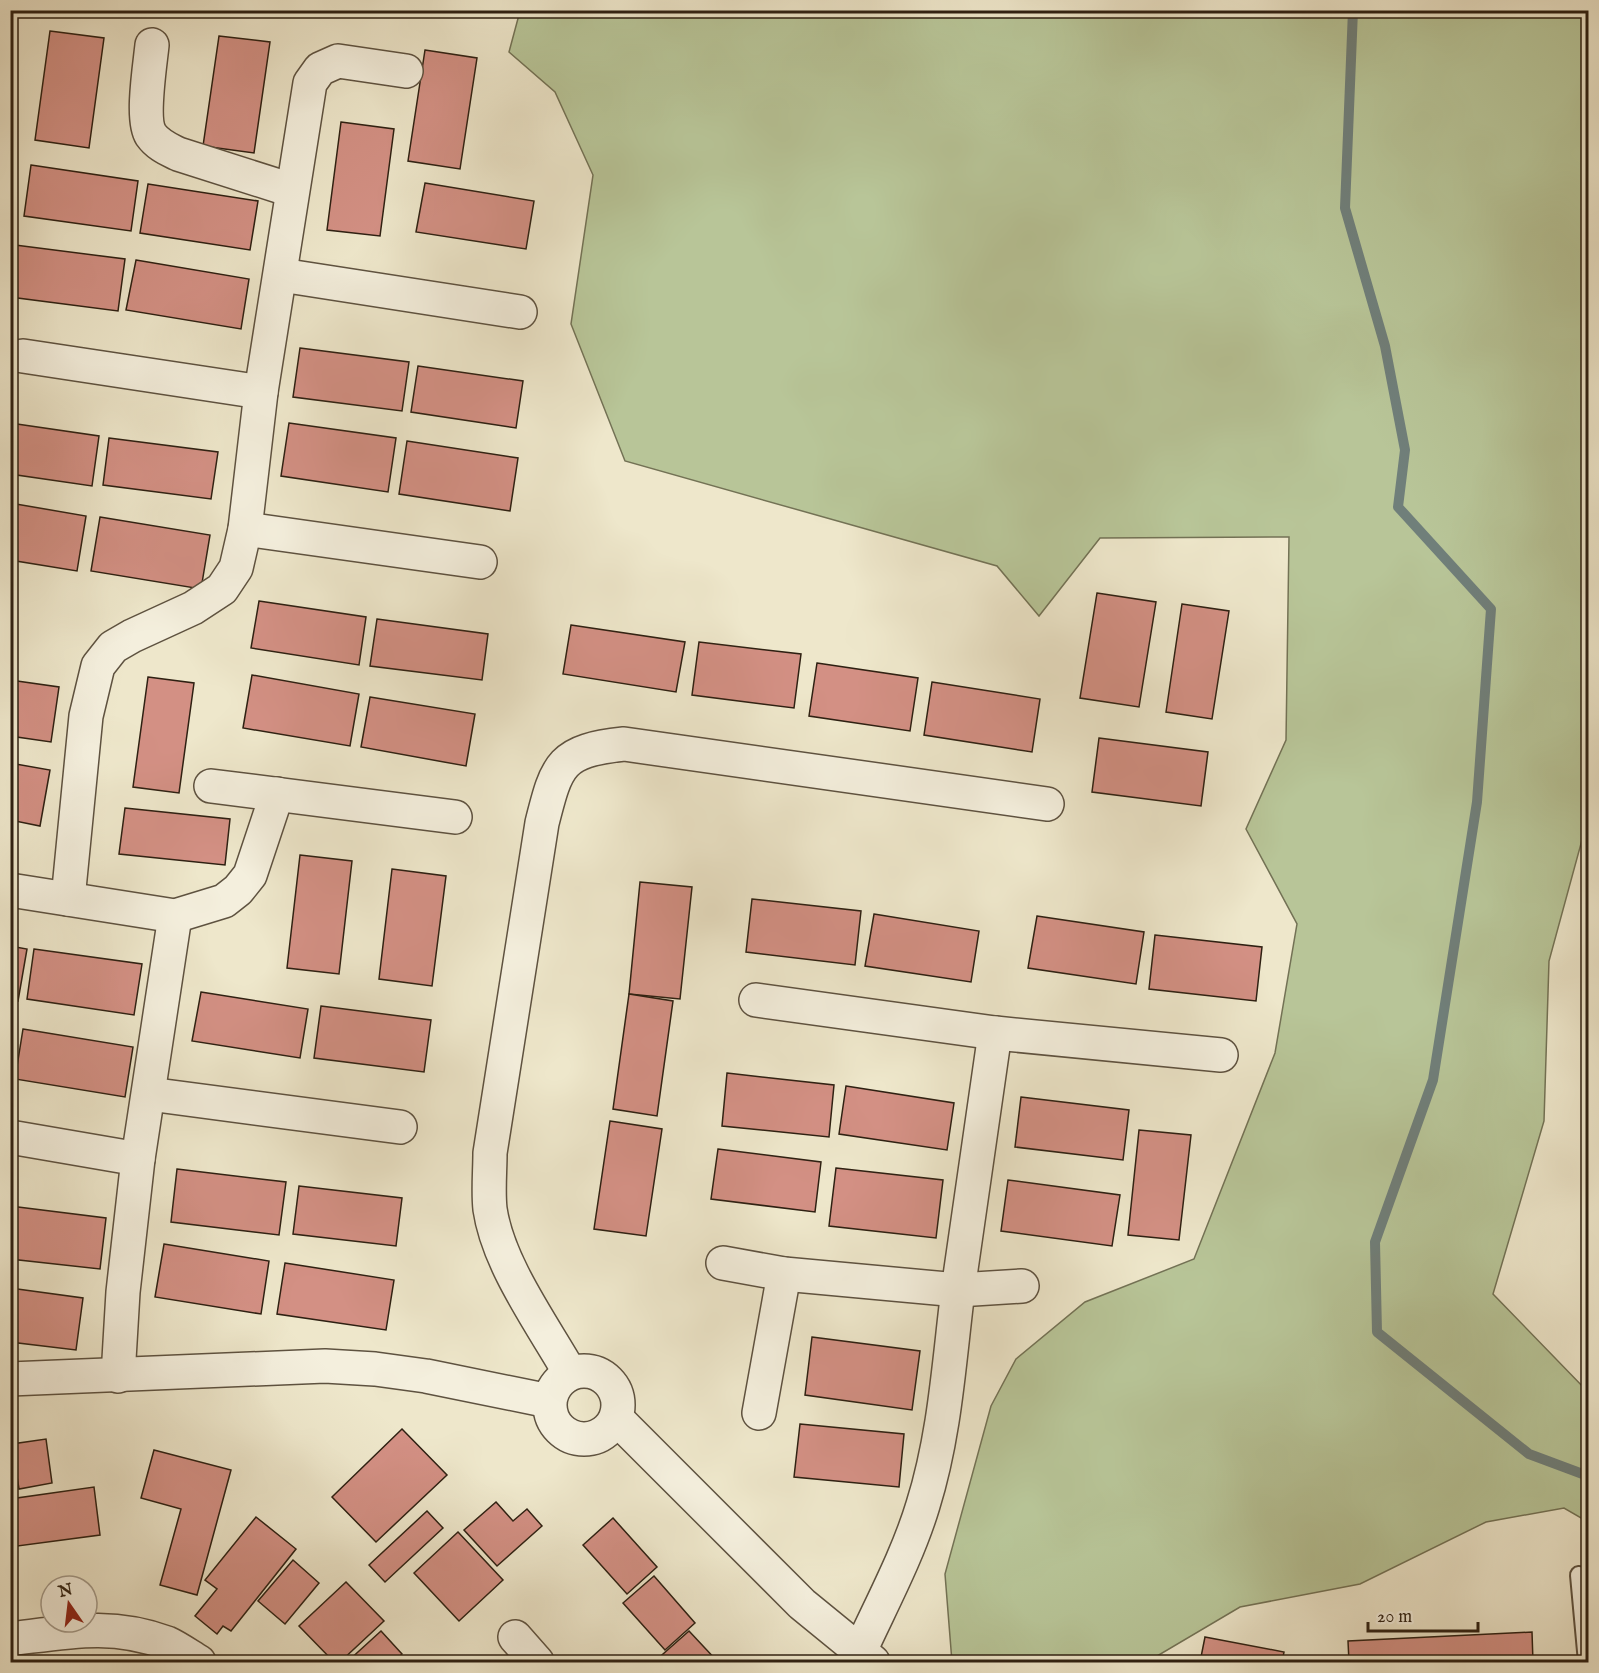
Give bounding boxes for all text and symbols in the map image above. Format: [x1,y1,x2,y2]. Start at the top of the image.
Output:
north arrow [39,1574,99,1634]
text: N [56,1580,75,1603]
scale bar [1368,1595,1478,1633]
text: 20 m [1377,1606,1412,1629]

